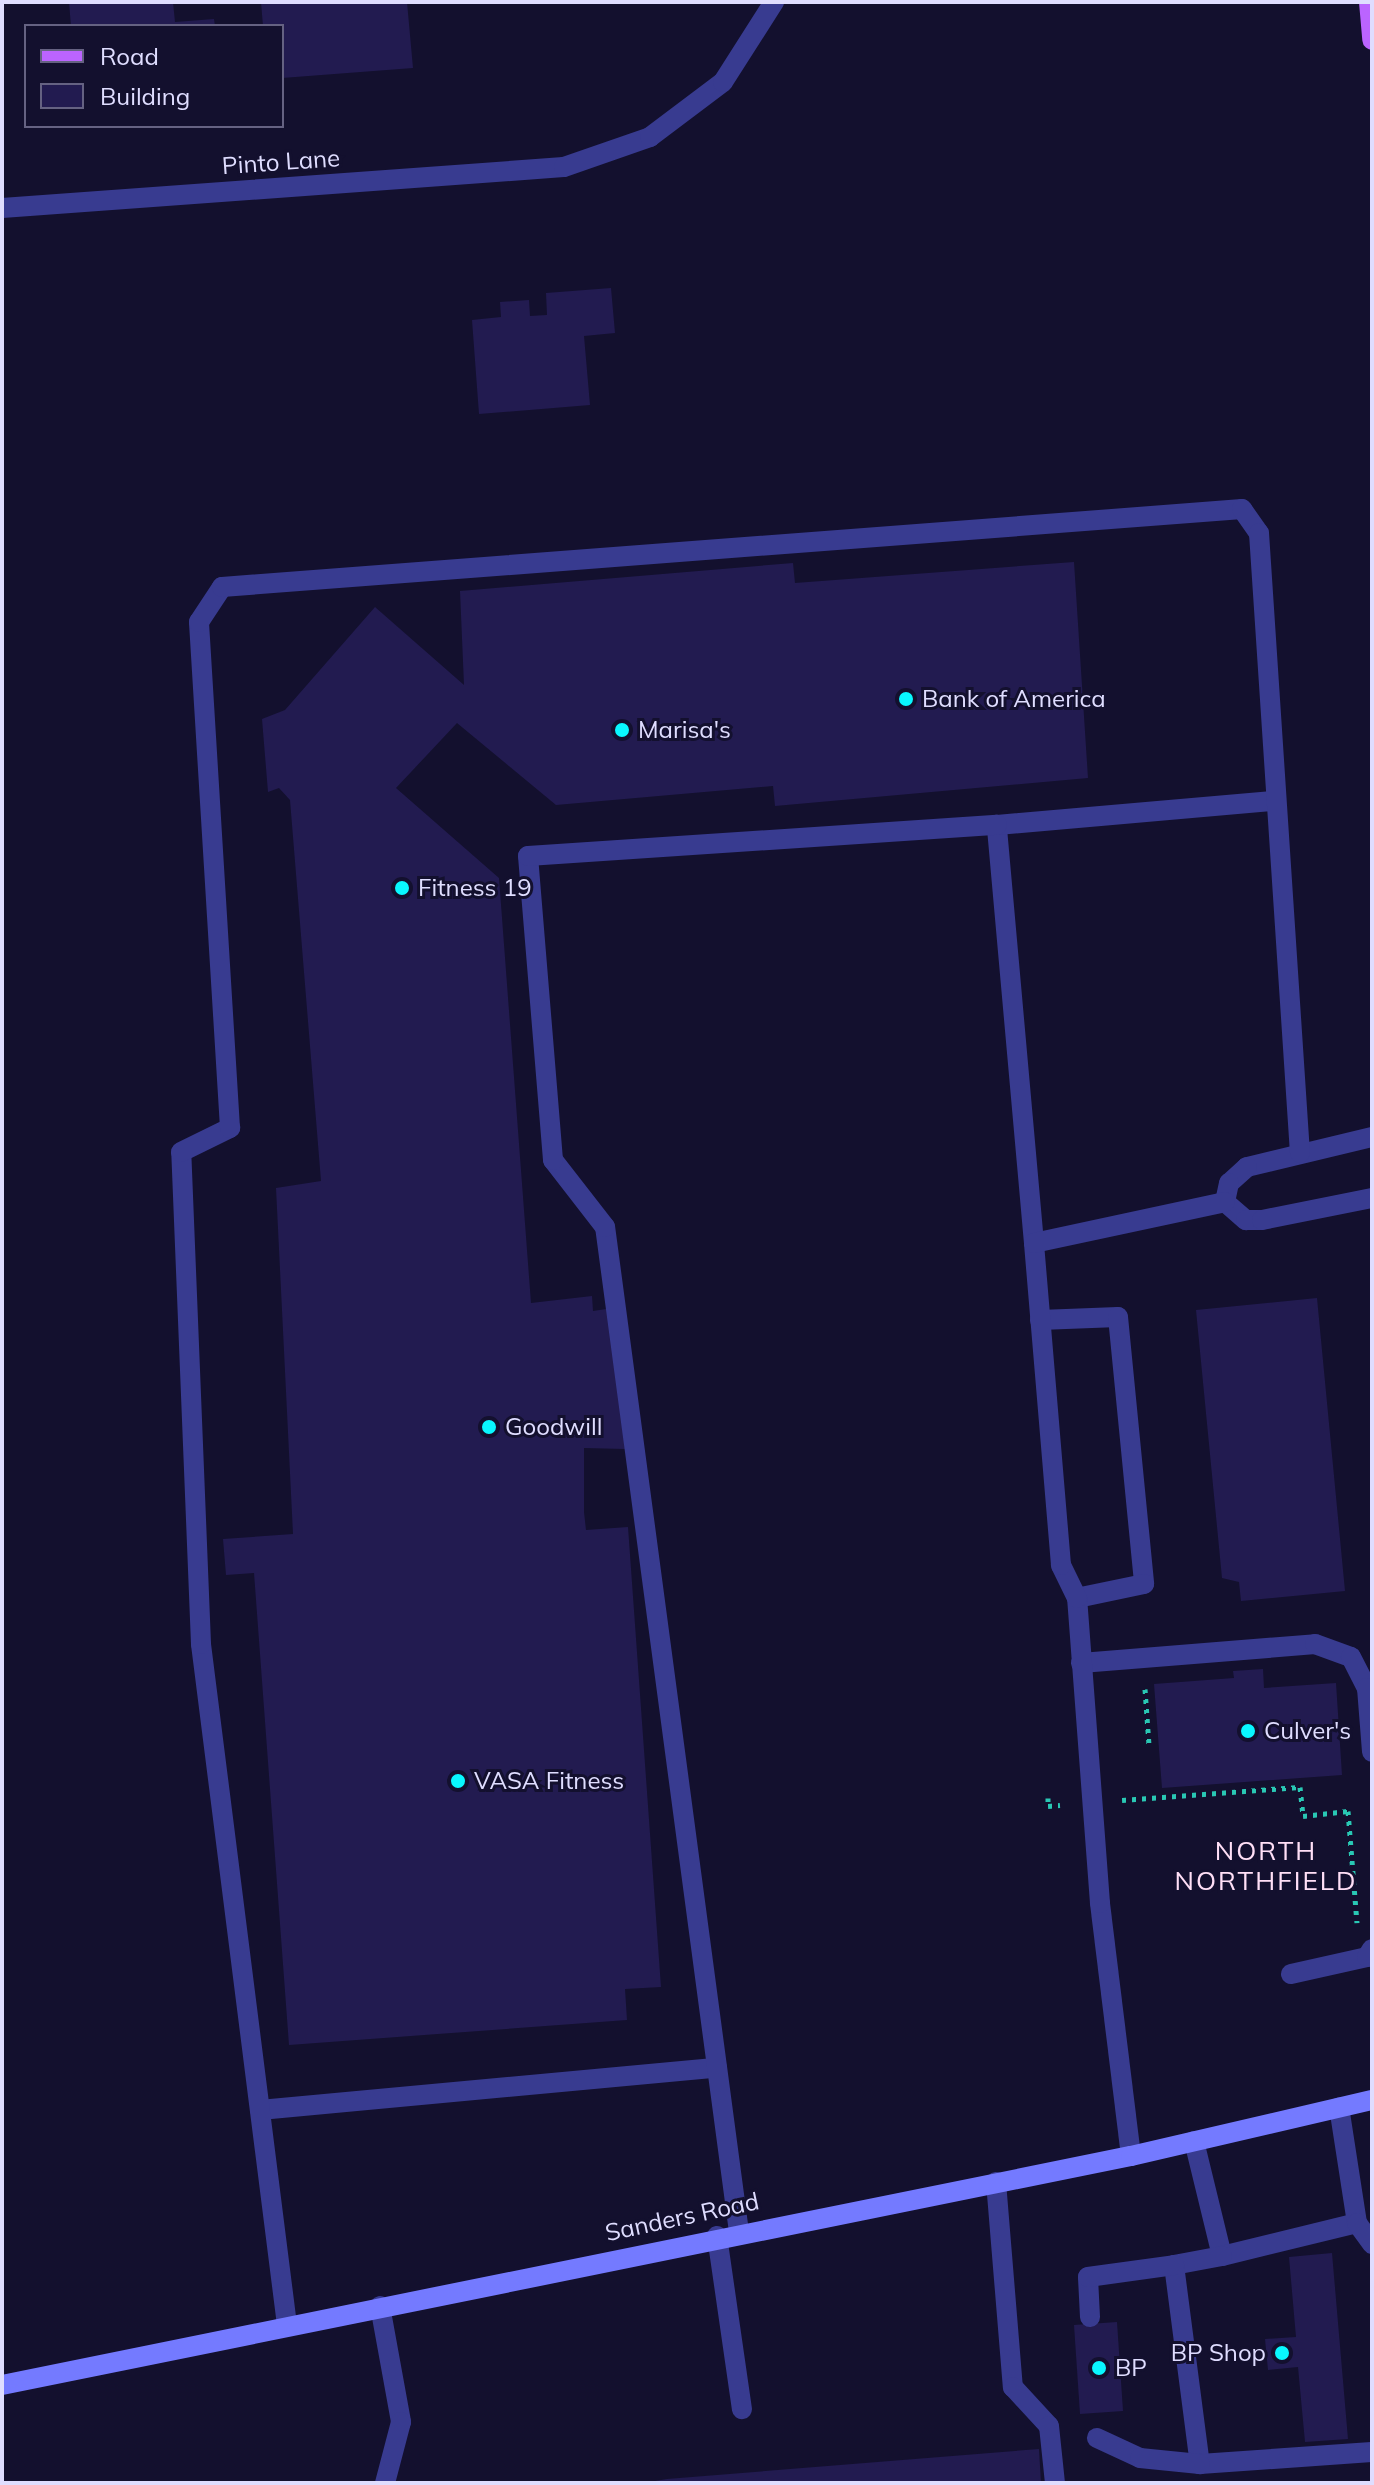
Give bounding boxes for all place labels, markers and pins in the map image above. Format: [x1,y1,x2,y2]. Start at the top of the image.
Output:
place label: Bank of America [922,685,1106,713]
marker: Bank of America [897,690,915,708]
place label: Marisa's [638,716,731,744]
marker: Marisa's [613,721,631,739]
place label: Fitness 19 [418,874,532,902]
marker: Fitness 19 [393,879,411,897]
place label: Goodwill [505,1413,602,1441]
marker: Goodwill [480,1418,498,1436]
place label: Culver's [1264,1717,1351,1745]
marker: Culver's [1239,1722,1257,1740]
place label: VASA Fitness [474,1767,624,1795]
marker: VASA Fitness [449,1772,467,1790]
place label: BP Shop [1171,2339,1266,2367]
marker: BP Shop [1273,2344,1291,2362]
place label: BP [1115,2354,1147,2382]
marker: BP [1090,2359,1108,2377]

